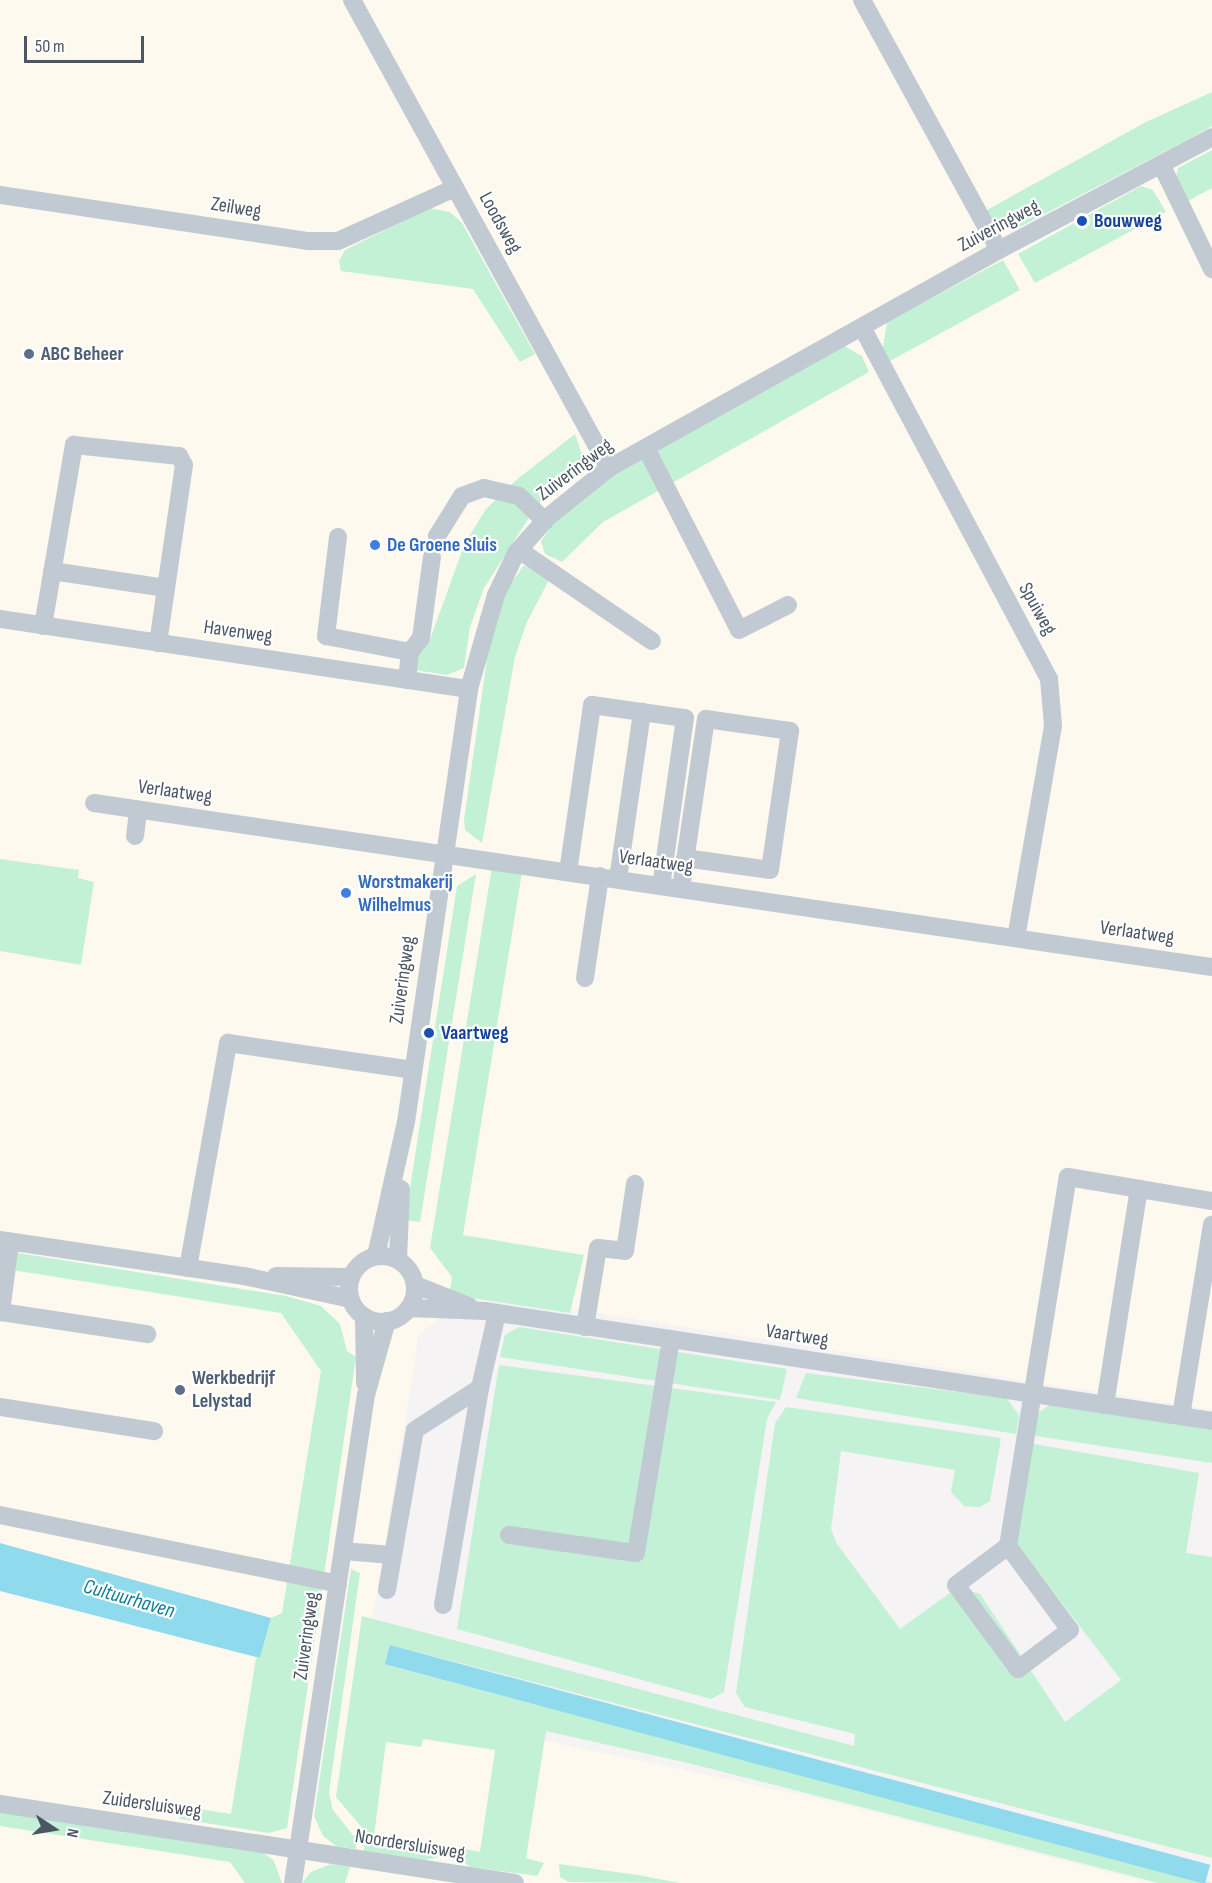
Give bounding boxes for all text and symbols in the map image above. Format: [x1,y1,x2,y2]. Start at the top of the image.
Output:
scale bar [27,24,147,62]
text: 50 m [35,36,65,57]
street label: Loodsweg [473,188,527,258]
street label: Zeilweg [209,192,263,224]
street label: Zuiveringweg [954,195,1044,257]
place label: Bouwweg [1094,209,1162,233]
marker: Bouwweg [1075,214,1089,228]
place label: ABC Beheer [41,342,124,366]
marker: ABC Beheer [22,347,36,361]
street label: Zuiveringweg [532,434,618,506]
place label: De Groene Sluis [387,533,497,557]
marker: De Groene Sluis [368,538,382,552]
street label: Spuiweg [1013,579,1061,639]
street label: Havenweg [202,615,274,649]
street label: Verlaatweg [136,775,214,809]
street label: Verlaatweg [617,845,695,879]
place label: Worstmakerij Wilhelmus [358,870,453,917]
marker: Worstmakerij Wilhelmus [339,886,353,900]
street label: Verlaatweg [1098,916,1176,950]
street label: Zuiveringweg [385,934,421,1026]
place label: Vaartweg [441,1021,508,1045]
marker: Vaartweg [422,1026,436,1040]
street label: Vaartweg [764,1319,830,1353]
place label: Werkbedrijf Lelystad [192,1366,275,1413]
marker: Werkbedrijf Lelystad [173,1383,187,1397]
water label: Cultuurhaven [80,1574,178,1624]
street label: Zuiveringweg [289,1590,325,1682]
street label: Zuidersluisweg [101,1786,203,1824]
north arrow [24,1799,84,1859]
street label: Noordersluisweg [353,1824,467,1866]
text: N [62,1827,82,1839]

